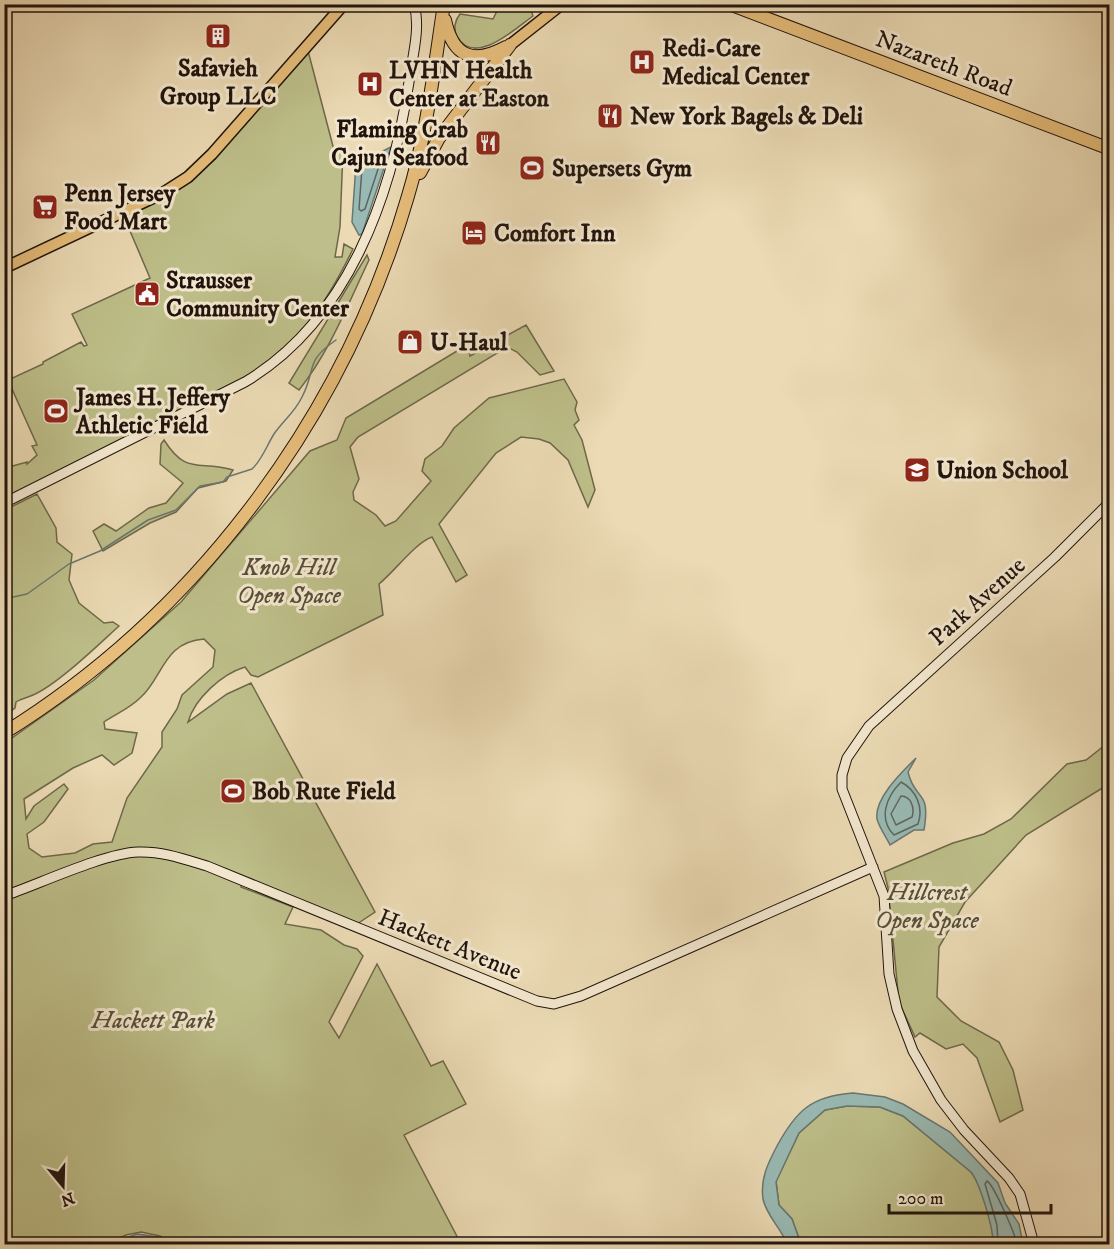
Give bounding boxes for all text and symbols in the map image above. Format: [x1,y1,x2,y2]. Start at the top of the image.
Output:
building icon: Safavieh Group LLC [203,21,233,51]
street label: Nazareth Road [871,24,1016,104]
place label: Redi-Care Medical Center [662,34,811,92]
hospital icon: Redi-Care Medical Center [627,47,657,77]
place label: Safavieh Group LLC [160,54,276,112]
place label: LVHN Health Center at Easton [389,56,550,114]
hospital icon: LVHN Health Center at Easton [355,69,385,99]
restaurant icon: New York Bagels & Deli [595,101,625,131]
place label: New York Bagels & Deli [630,102,863,132]
place label: Flaming Crab Cajun Seafood [331,115,469,173]
restaurant icon: Flaming Crab Cajun Seafood [473,128,503,158]
sports icon: Supersets Gym [517,153,547,183]
place label: Supersets Gym [552,154,692,184]
place label: Penn Jersey Food Mart [64,179,176,237]
supermarket icon: Penn Jersey Food Mart [30,192,60,222]
hotel icon: Comfort Inn [459,218,489,248]
place label: Comfort Inn [494,219,616,249]
place label: Strausser Community Center [166,266,350,324]
public building icon: Strausser Community Center [132,279,162,309]
shop icon: U-Haul [395,327,425,357]
place label: U-Haul [430,328,508,358]
place label: James H. Jeffery Athletic Field [73,383,231,441]
sports icon: James H. Jeffery Athletic Field [41,396,71,426]
school or university icon: Union School [902,455,932,485]
place label: Union School [936,456,1069,486]
street label: Park Avenue [923,551,1032,653]
park label: Knob Hill Open Space [237,553,342,611]
sports icon: Bob Rute Field [218,776,248,806]
place label: Bob Rute Field [252,777,397,807]
park label: Hillcrest Open Space [875,878,980,936]
street label: Hackett Avenue [374,903,526,987]
park label: Hackett Park [90,1006,215,1036]
north arrow [33,1156,93,1216]
scale bar [889,1177,1051,1215]
text: N [58,1188,77,1211]
text: 200 m [898,1188,944,1210]

